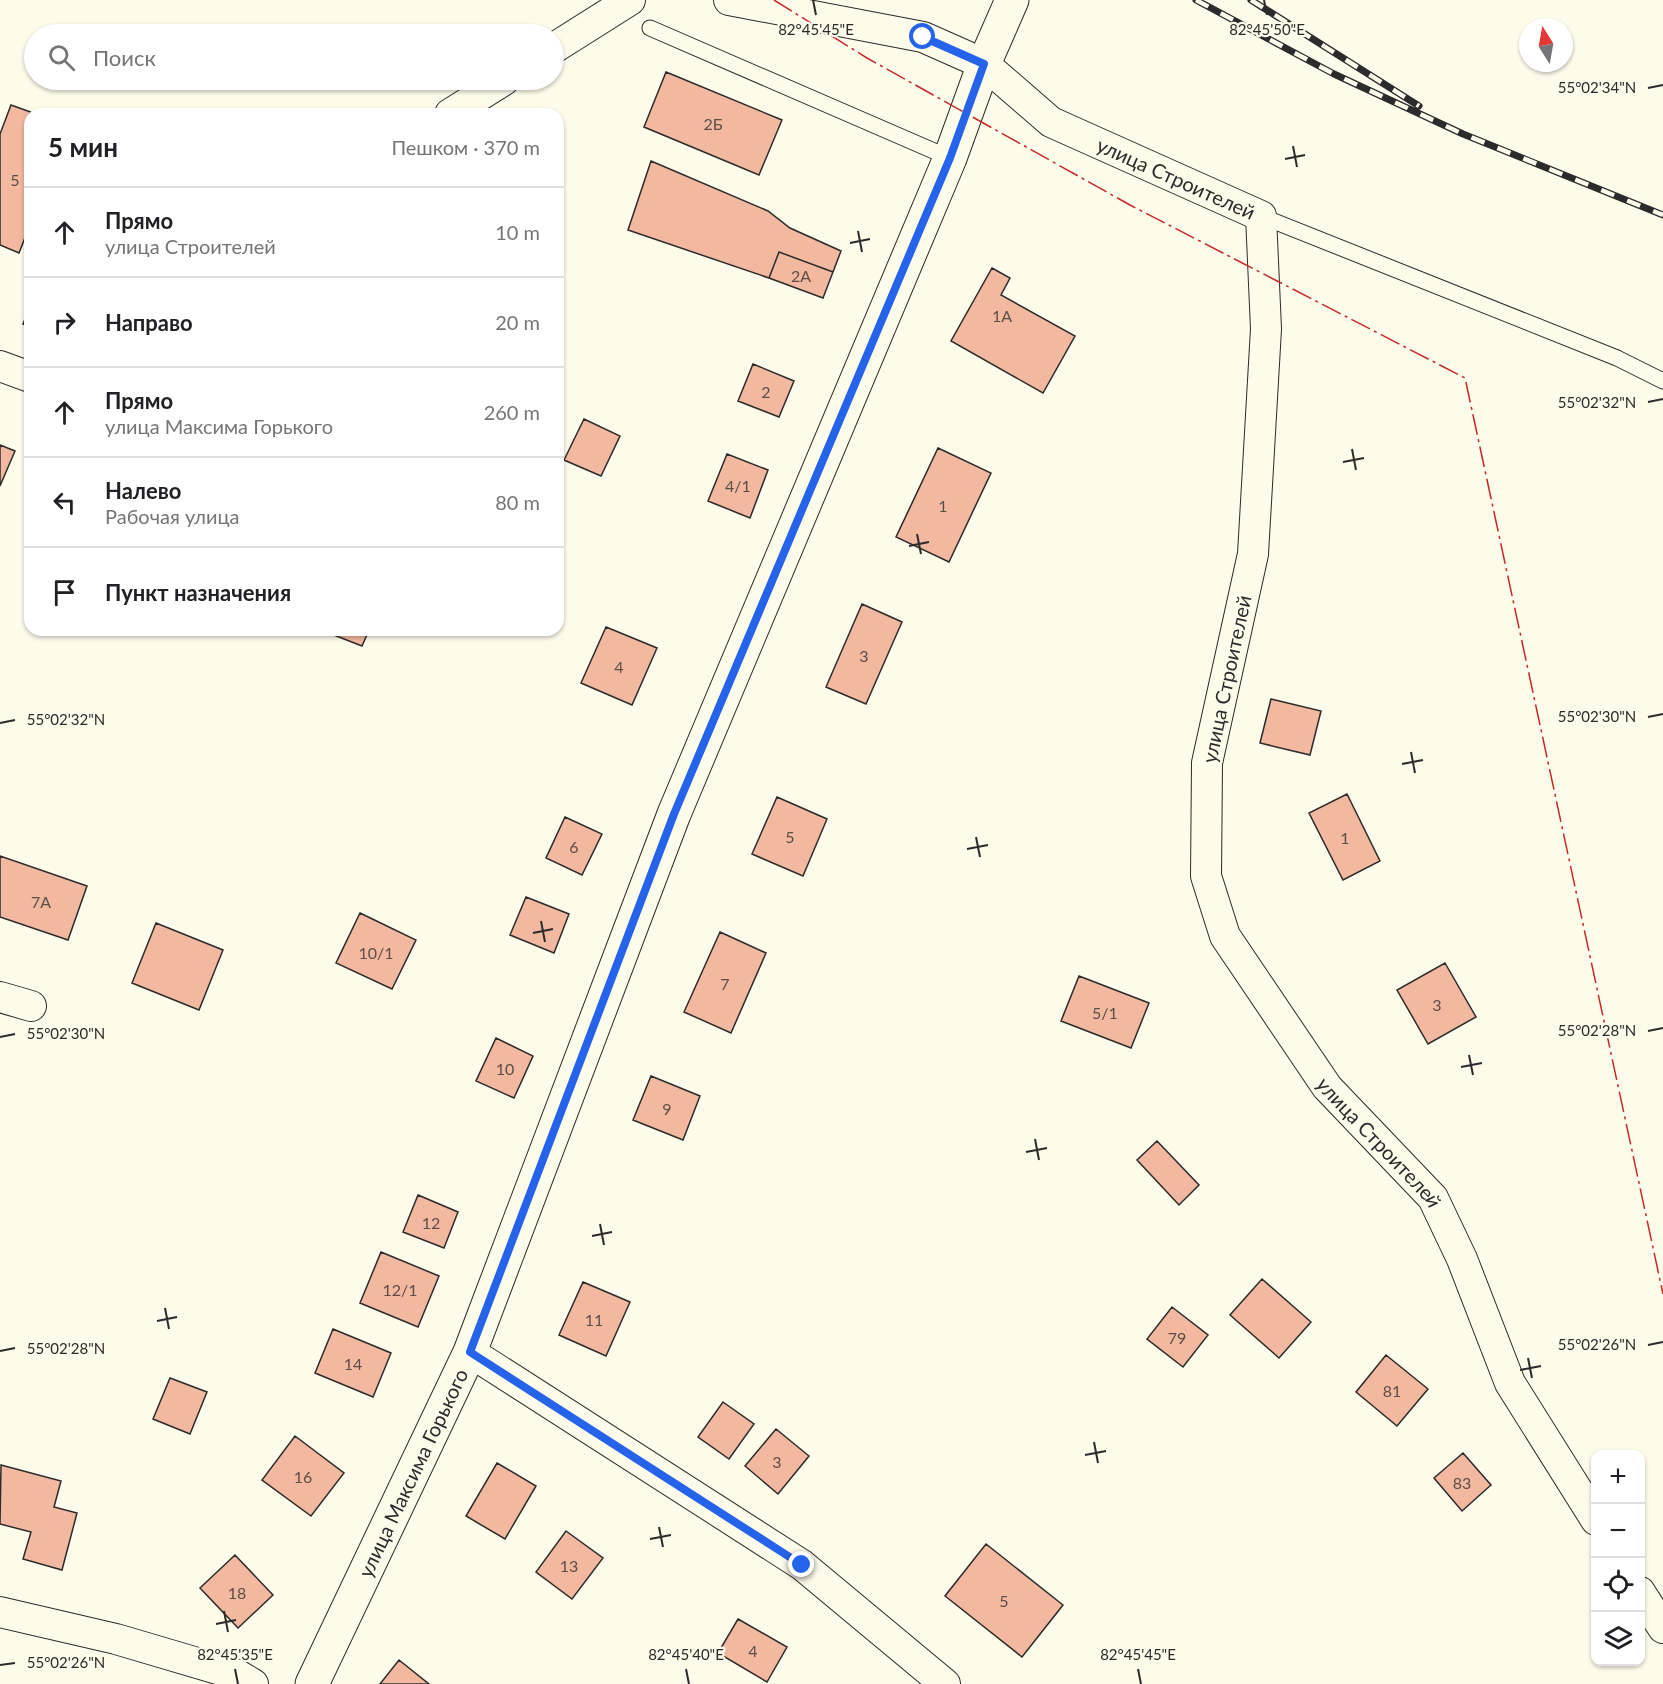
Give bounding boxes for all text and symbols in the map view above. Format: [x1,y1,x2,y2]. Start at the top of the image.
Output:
north arrow [1519,18,1573,72]
text: 82°45'45"E [778,20,854,38]
text: 82°45'50"E [1229,20,1305,38]
route start [909,23,935,49]
search box [24,24,564,90]
icon: search [45,41,78,74]
text: Поиск [93,44,156,71]
text: 55°02'34"N [1558,78,1636,96]
house number: 2Б [703,114,723,133]
text: 5 мин [48,131,118,163]
street label: улица Строителей [1093,132,1259,224]
text: Пешком · 370 m [391,135,540,159]
house number: 5 [10,170,20,189]
text: Прямо [105,207,173,234]
icon: ahead [48,216,81,249]
text: 10 m [495,220,540,244]
text: улица Строителей [105,234,276,258]
house number: 2А [791,266,811,285]
icon: right [48,306,81,339]
house number: 1А [992,306,1012,325]
text: Направо [105,309,193,336]
text: 20 m [495,310,540,334]
house number: 2 [761,382,771,401]
text: Прямо [105,387,173,414]
text: 55°02'32"N [1558,393,1636,411]
icon: ahead [48,396,81,429]
text: 260 m [484,400,540,424]
text: улица Максима Горького [105,414,333,438]
house number: 4/1 [725,476,751,495]
text: Налево [105,477,181,504]
icon: left [48,486,81,519]
text: 80 m [495,490,540,514]
house number: 1 [938,496,948,515]
text: Рабочая улица [105,504,240,528]
icon: arrive [48,576,81,609]
text: Пункт назначения [105,579,291,606]
street label: улица Строителей [1196,593,1256,765]
house number: 3 [859,646,869,665]
house number: 4 [614,657,624,676]
text: 55°02'30"N [1558,707,1636,725]
text: 55°02'32"N [27,710,105,728]
house number: 5 [785,827,795,846]
house number: 1 [1340,828,1350,847]
house number: 6 [569,837,579,856]
house number: 7А [31,892,51,911]
house number: 10/1 [358,943,394,962]
house number: 7 [720,974,730,993]
house number: 3 [1432,995,1442,1014]
house number: 5/1 [1092,1003,1118,1022]
text: 55°02'28"N [1558,1021,1636,1039]
text: 55°02'30"N [27,1024,105,1042]
house number: 10 [496,1059,514,1078]
street label: улица Строителей [1312,1073,1447,1211]
house number: 9 [662,1099,672,1118]
house number: 12 [422,1213,440,1232]
house number: 12/1 [382,1280,418,1299]
house number: 11 [585,1310,603,1329]
house number: 79 [1168,1328,1186,1347]
text: 55°02'26"N [1558,1335,1636,1353]
text: 55°02'28"N [27,1339,105,1357]
house number: 14 [344,1354,362,1373]
street label: улица Максима Горького [353,1365,472,1581]
house number: 81 [1383,1381,1401,1400]
map controls [1591,1450,1645,1666]
button: + [1591,1450,1645,1504]
house number: 3 [772,1452,782,1471]
house number: 16 [294,1467,312,1486]
house number: 83 [1453,1473,1471,1492]
button: − [1591,1504,1645,1558]
route end [788,1551,814,1577]
house number: 13 [560,1556,578,1575]
button: locate [1591,1558,1645,1612]
house number: 18 [228,1583,246,1602]
house number: 5 [999,1591,1009,1610]
button: layers [1591,1612,1645,1666]
house number: 4 [748,1641,758,1660]
text: 82°45'35"E [197,1645,273,1663]
text: 82°45'40"E [648,1645,724,1663]
text: 82°45'45"E [1100,1645,1176,1663]
text: 55°02'26"N [27,1653,105,1671]

